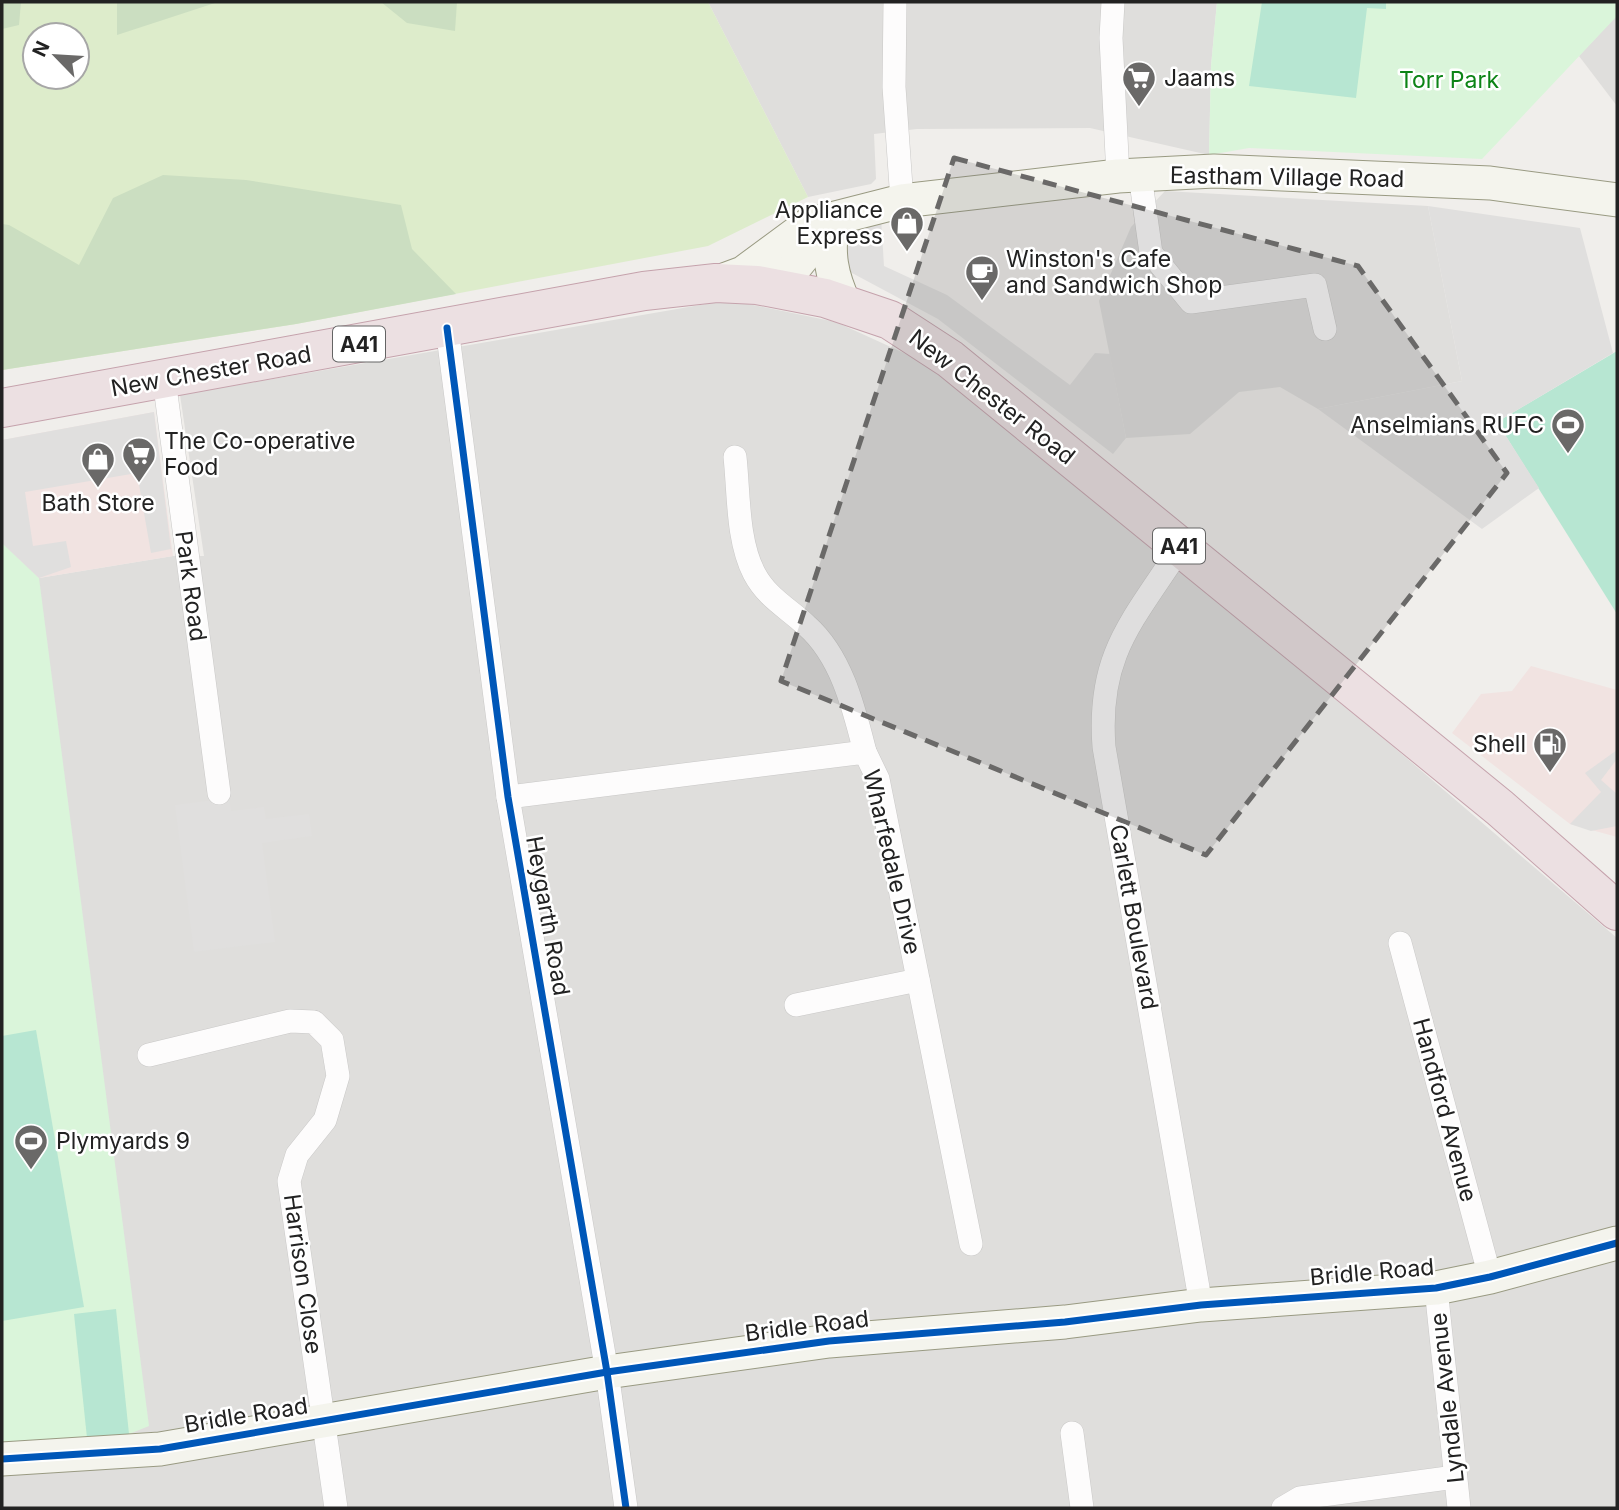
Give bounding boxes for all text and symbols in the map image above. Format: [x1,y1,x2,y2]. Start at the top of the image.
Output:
north arrow [21,21,91,91]
text: N [28,38,55,60]
supermarket icon: Jaams [1120,59,1158,108]
place label: Jaams [1164,64,1235,92]
park label: Torr Park [1399,66,1499,94]
street label: Eastham Village Road [1170,161,1404,193]
place label: Appliance Express [775,196,883,250]
shop icon: Appliance Express [888,204,926,253]
place label: Winston's Cafe and Sandwich Shop [1006,245,1222,299]
cafe icon: Winston's Cafe and Sandwich Shop [963,253,1001,302]
street label: New Chester Road [903,324,1081,470]
road number: A41 [333,326,385,362]
street label: New Chester Road [109,340,313,402]
sports icon: Anselmians RUFC [1549,406,1587,455]
place label: Anselmians RUFC [1350,411,1544,439]
place label: The Co-operative Food [164,427,355,481]
supermarket icon: The Co-operative Food [120,435,158,484]
shop icon: Bath Store [79,440,117,489]
place label: Bath Store [41,489,155,517]
road number: A41 [1153,528,1205,564]
street label: Park Road [169,529,213,643]
fuel station icon: Shell [1531,725,1569,774]
place label: Shell [1473,730,1526,758]
street label: Wharfedale Drive [857,767,927,957]
street label: Carlett Boulevard [1104,822,1164,1012]
street label: Heygarth Road [520,834,576,998]
street label: Handford Avenue [1407,1015,1483,1205]
sports icon: Plymyards 9 [12,1122,50,1171]
place label: Plymyards 9 [56,1127,190,1155]
street label: Harrison Close [278,1192,328,1356]
street label: Bridle Road [1309,1253,1435,1291]
street label: Bridle Road [743,1305,871,1347]
street label: Lyndale Avenue [1424,1311,1470,1485]
street label: Bridle Road [182,1391,310,1439]

